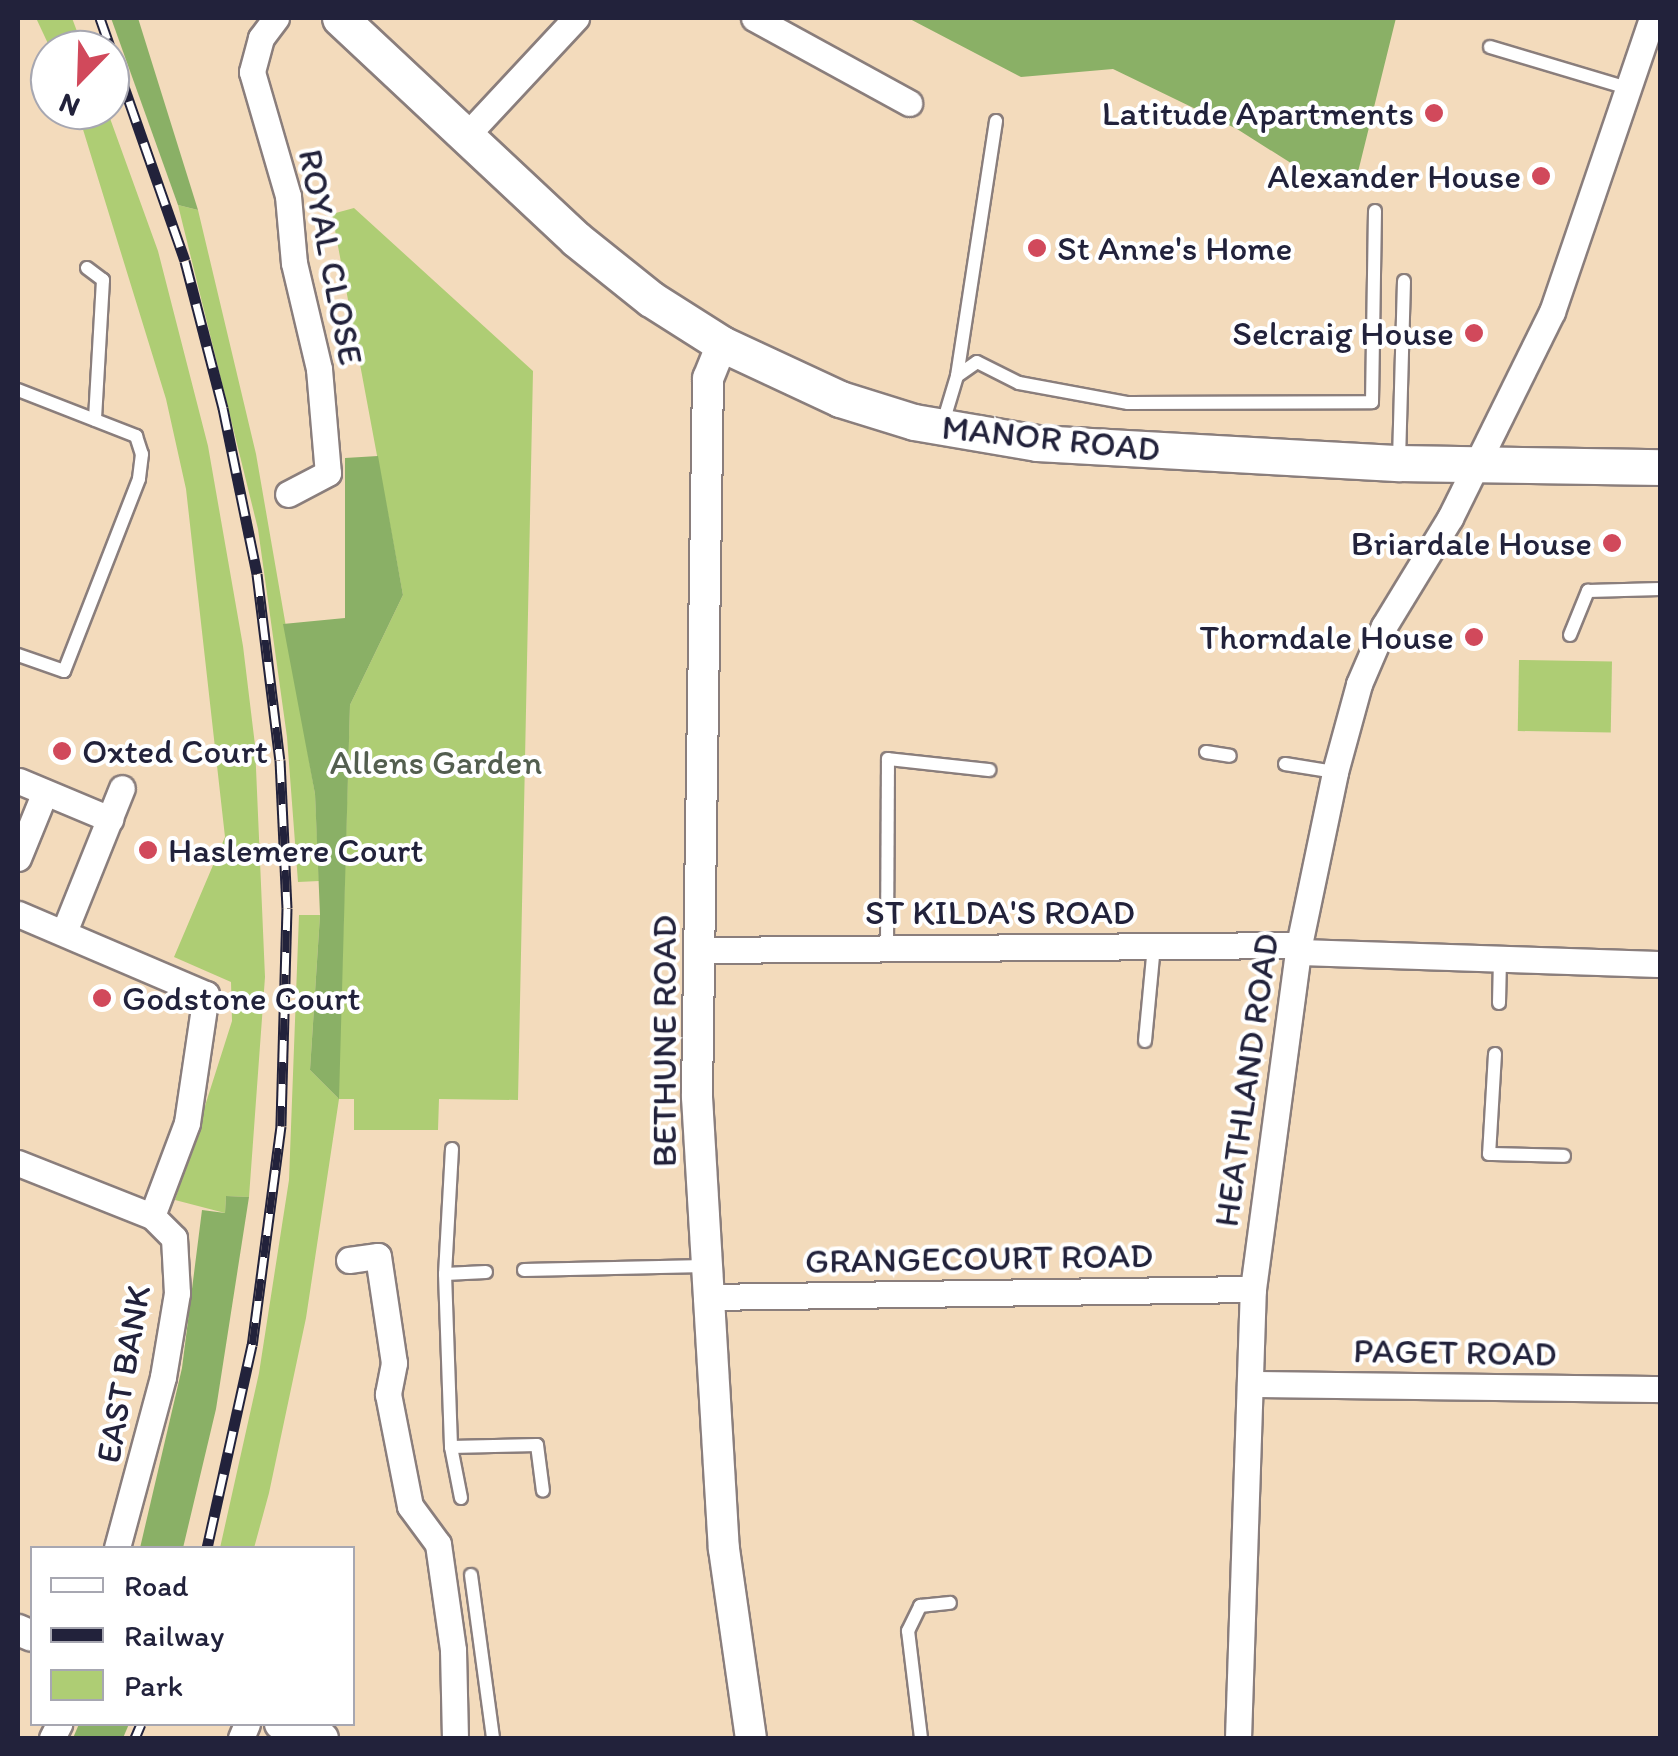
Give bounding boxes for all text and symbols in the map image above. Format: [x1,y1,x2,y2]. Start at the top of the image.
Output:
north arrow [30,30,130,130]
text: N [54,86,84,125]
place label: Latitude Apartments [1101,92,1414,134]
marker: Latitude Apartments [1423,102,1445,124]
street label: ROYAL CLOSE [289,145,373,369]
place label: Alexander House [1267,155,1521,197]
marker: Alexander House [1530,165,1552,187]
place label: St Anne's Home [1057,227,1294,269]
marker: St Anne's Home [1026,237,1048,259]
place label: Selcraig House [1232,312,1454,354]
marker: Selcraig House [1463,322,1485,344]
street label: MANOR ROAD [940,406,1162,470]
place label: Briardale House [1351,522,1592,564]
marker: Briardale House [1601,532,1623,554]
place label: Thorndale House [1200,616,1454,658]
marker: Thorndale House [1463,626,1485,648]
place label: Oxted Court [82,730,268,772]
marker: Oxted Court [51,740,73,762]
park label: Allens Garden [329,741,543,783]
place label: Haslemere Court [168,829,424,871]
marker: Haslemere Court [137,839,159,861]
street label: ST KILDA'S ROAD [865,891,1135,933]
street label: BETHUNE ROAD [643,916,685,1166]
street label: HEATHLAND ROAD [1205,931,1287,1229]
place label: Godstone Court [122,977,361,1019]
marker: Godstone Court [91,987,113,1009]
street label: GRANGECOURT ROAD [805,1234,1153,1282]
street label: EAST BANK [87,1282,159,1466]
street label: PAGET ROAD [1353,1329,1557,1375]
legend [30,1546,355,1726]
text: Road [124,1567,189,1604]
text: Railway [124,1617,224,1654]
text: Park [124,1667,183,1704]

